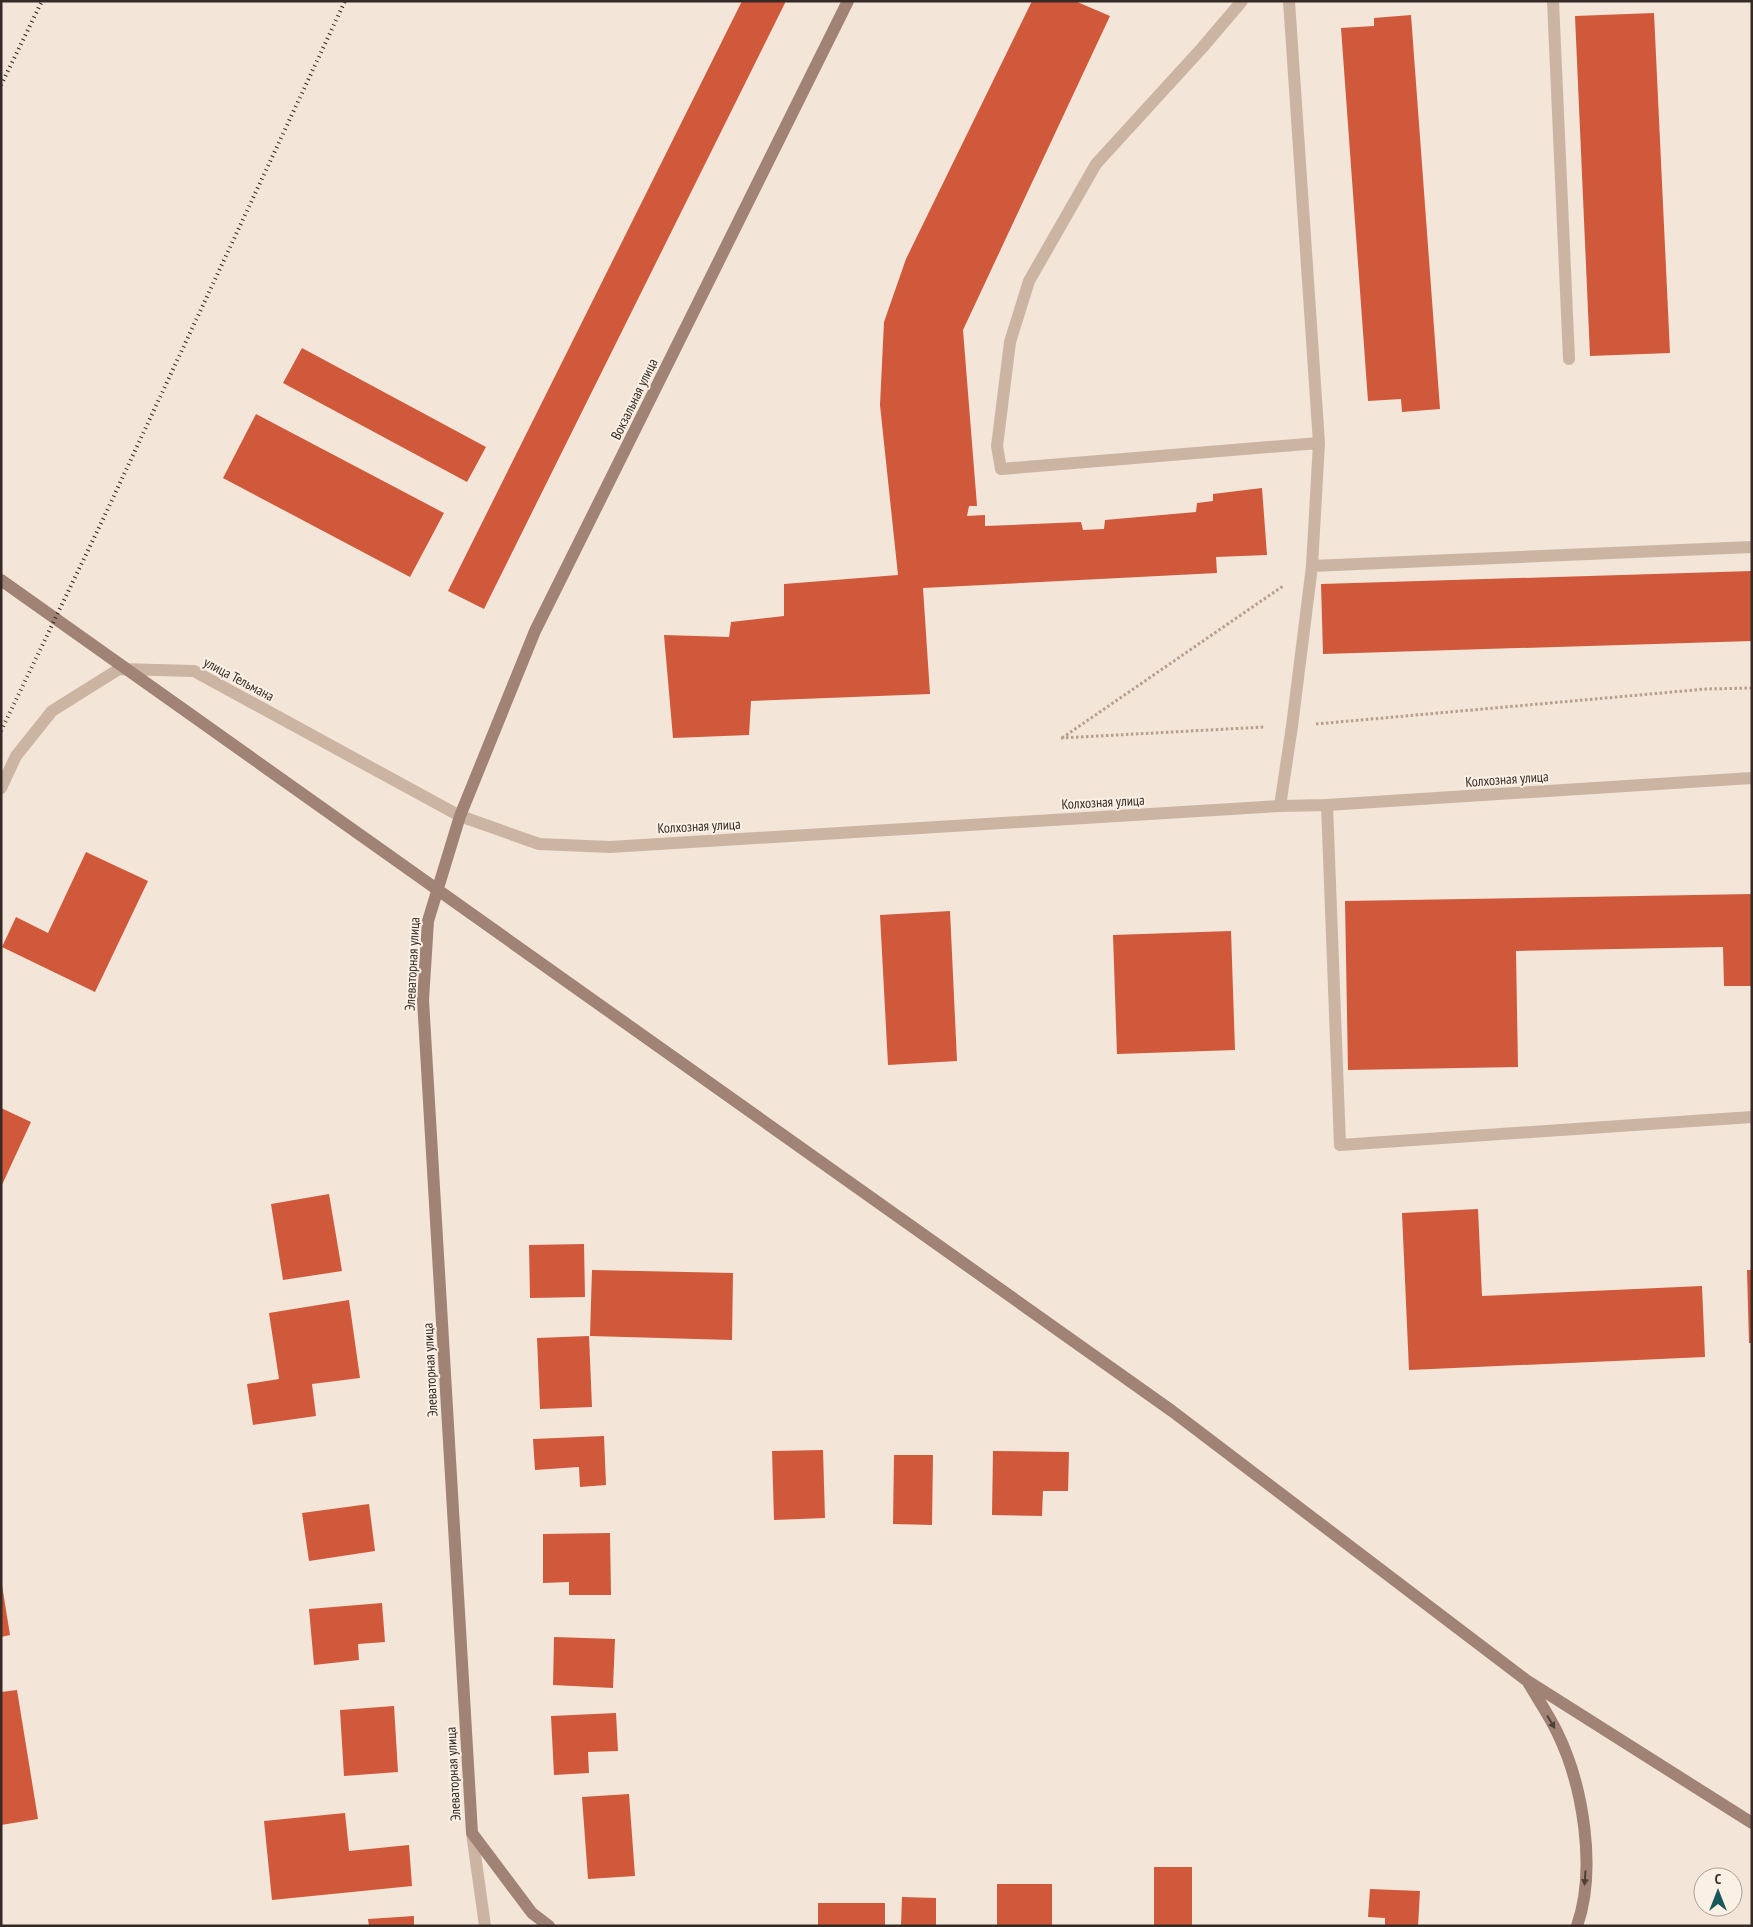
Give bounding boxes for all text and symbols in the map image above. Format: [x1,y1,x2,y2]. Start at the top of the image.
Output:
street label: Вокзальная улица [607,355,661,443]
street label: улица Тельмана [201,653,277,705]
street label: Колхозная улица [1465,767,1549,791]
street label: Колхозная улица [1061,791,1145,813]
street label: Колхозная улица [657,815,741,837]
street label: Элеваторная улица [401,917,423,1011]
street label: Элеваторная улица [419,1323,441,1417]
one-way arrow [1547,1715,1556,1728]
street label: Элеваторная улица [442,1727,464,1821]
north arrow [1693,1867,1743,1917]
text: С [1715,1870,1722,1888]
one-way arrow [1581,1871,1589,1887]

